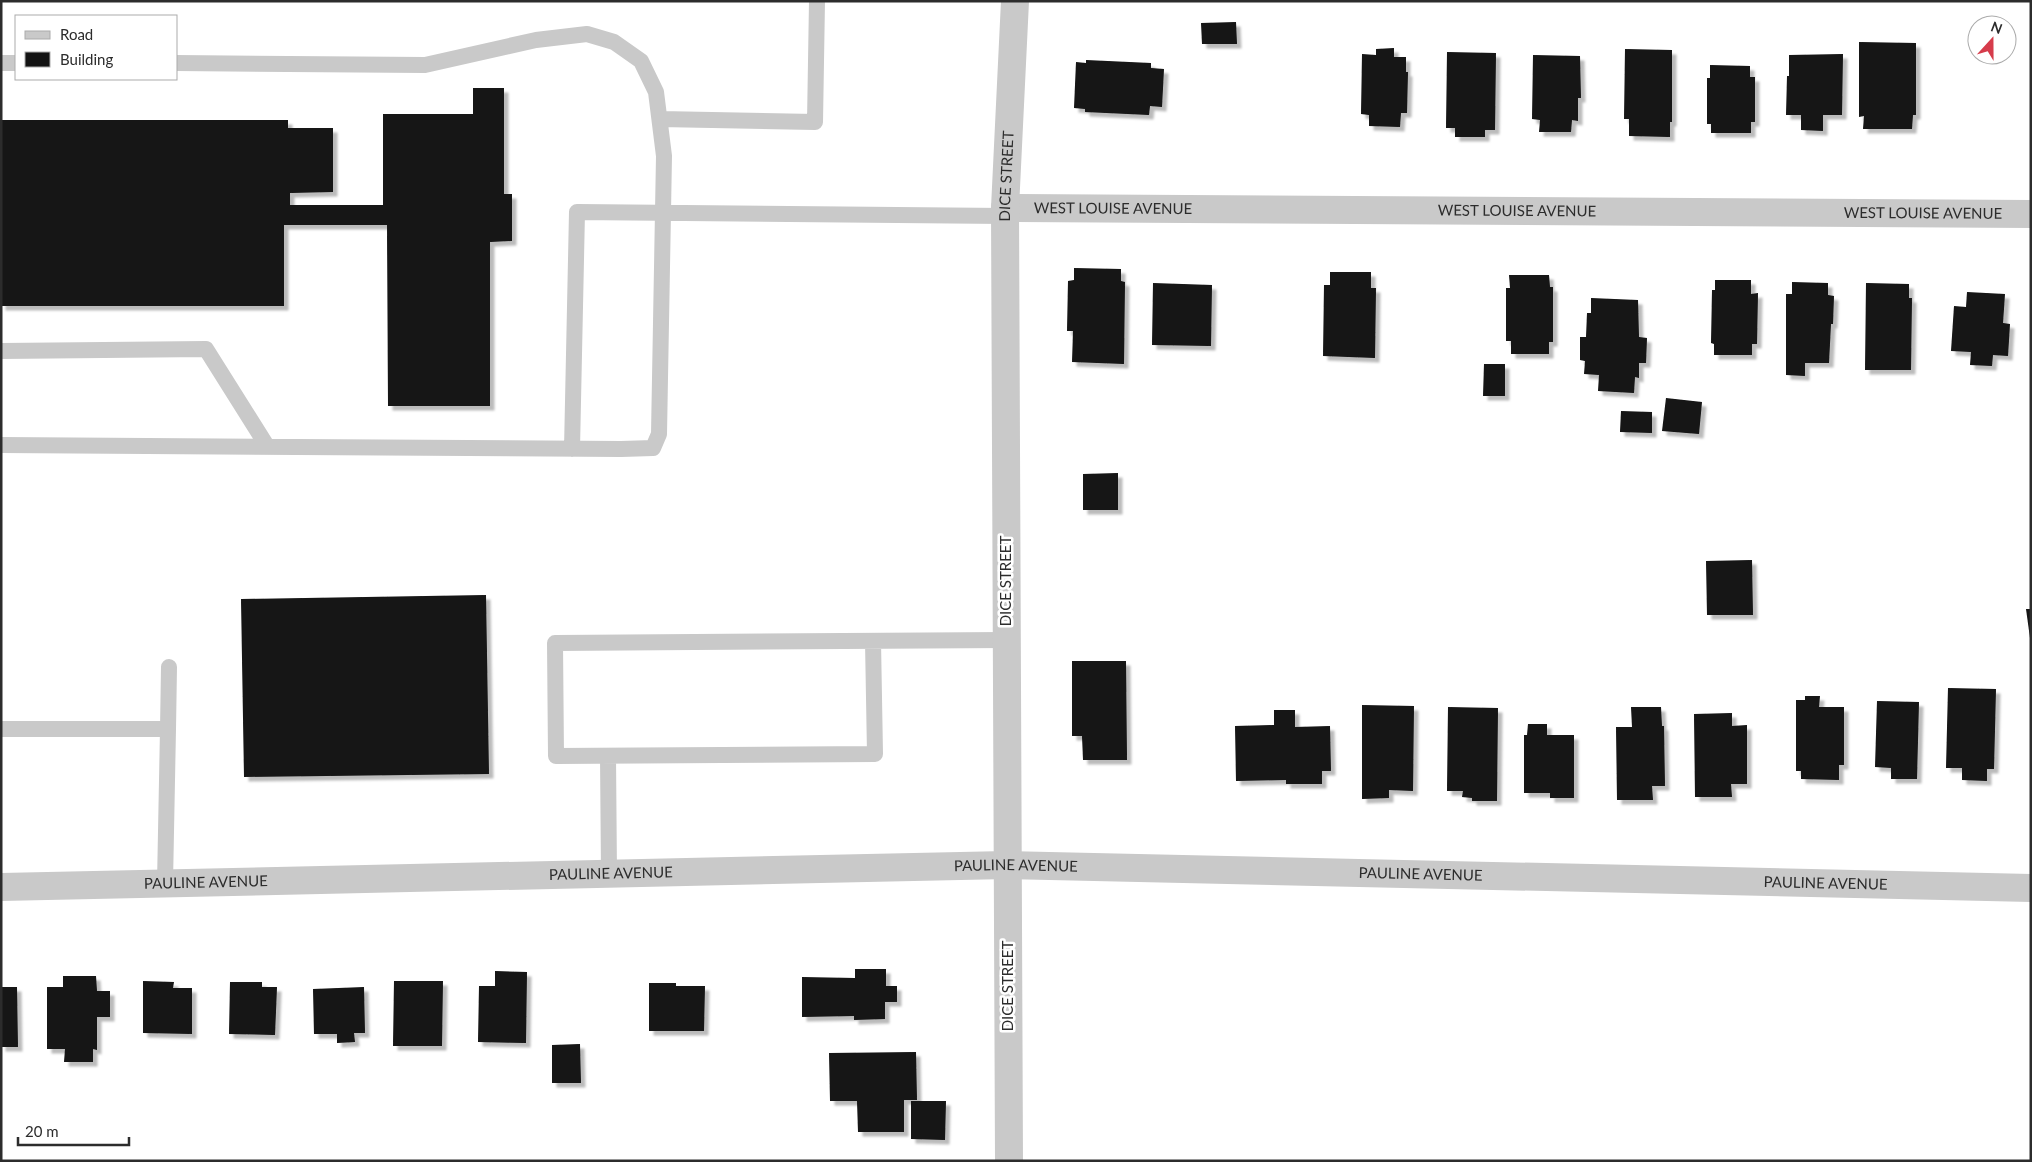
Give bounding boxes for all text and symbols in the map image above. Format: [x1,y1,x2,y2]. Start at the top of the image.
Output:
legend [15,15,178,80]
north arrow [1967,15,2017,65]
text: N [1989,18,2005,37]
text: Road [60,25,93,43]
text: Building [60,50,113,68]
street label: DICE STREET [995,130,1017,221]
street label: WEST LOUISE AVENUE [1034,198,1192,217]
street label: WEST LOUISE AVENUE [1438,201,1596,219]
street label: WEST LOUISE AVENUE [1844,203,2002,222]
street label: DICE STREET [996,536,1014,626]
street label: PAULINE AVENUE [954,855,1078,875]
street label: PAULINE AVENUE [549,862,673,883]
street label: PAULINE AVENUE [1359,863,1483,884]
street label: PAULINE AVENUE [144,871,268,892]
street label: PAULINE AVENUE [1763,872,1888,893]
street label: DICE STREET [998,941,1016,1031]
scale bar [18,1114,129,1146]
text: 20 m [25,1122,59,1140]

